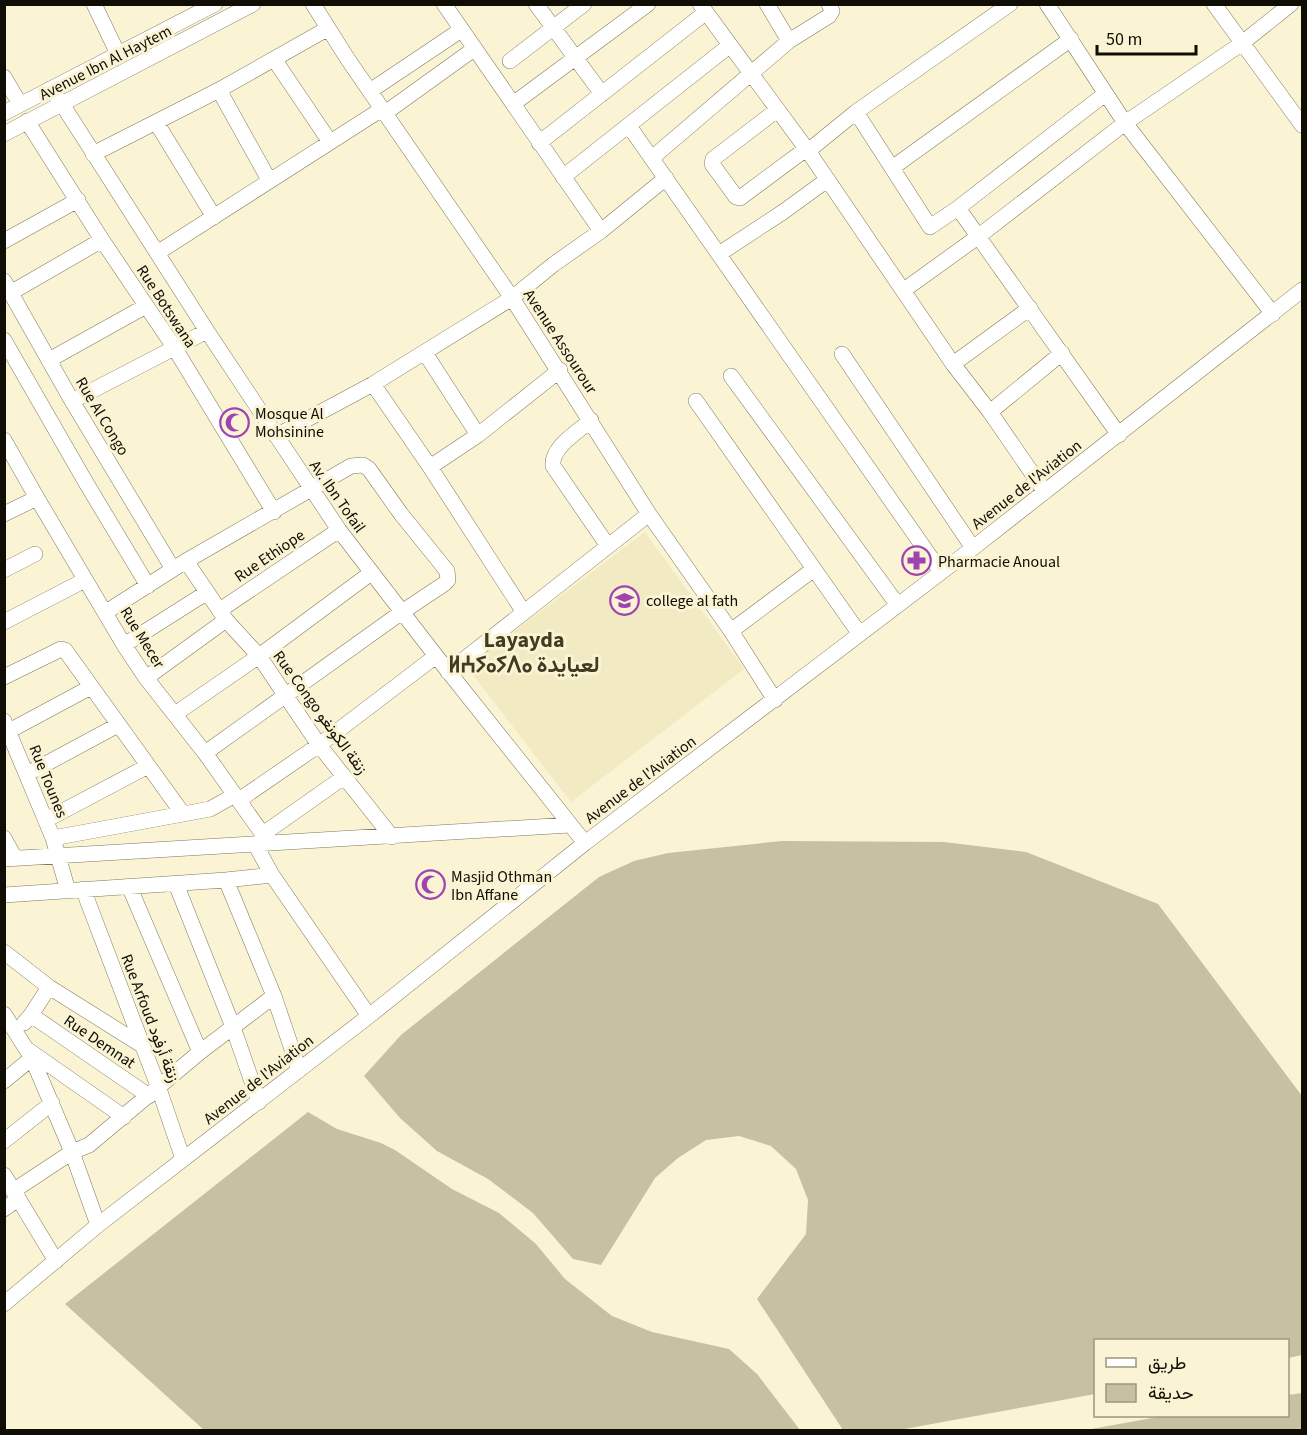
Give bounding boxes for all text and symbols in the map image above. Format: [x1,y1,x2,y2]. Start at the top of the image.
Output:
scale bar [1097,18,1196,56]
street label: Avenue Ibn Al Haytem [35,20,175,106]
text: 50 m [1106,27,1142,52]
street label: Rue Botswana [131,261,201,352]
street label: Avenue Assourour [518,285,602,399]
street label: Rue Al Congo [70,373,134,460]
place label: Mosque Al Mohsinine [255,403,324,443]
mosque icon: Mosque Al Mohsinine [218,406,250,438]
street label: Avenue de l'Aviation [967,435,1086,535]
street label: Av. Ibn Tofail [304,456,370,537]
street label: Rue Ethiope [230,524,309,587]
pharmacy icon: Pharmacie Anoual [901,545,933,577]
place label: Pharmacie Anoual [938,551,1060,573]
school or university icon: college al fath [609,584,641,616]
place label: college al fath [646,590,738,612]
street label: Rue Mecer [115,602,170,673]
district label: Layayda ⵍⵄⵢⴰⵢⴷⴰ لعيايدة [448,624,600,681]
street label: Rue Congo زنقة الكونغو [268,646,373,779]
street label: Avenue de l'Aviation [580,731,701,829]
street label: Rue Tounes [23,741,73,822]
place label: Masjid Othman Ibn Affane [451,866,552,906]
mosque icon: Masjid Othman Ibn Affane [414,869,446,901]
street label: Rue Arfoud زنقة أرفود [115,951,185,1086]
street label: Rue Demnat [59,1010,140,1074]
street label: Avenue de l'Aviation [199,1030,318,1130]
legend [1094,1339,1289,1417]
text: طريق [1148,1351,1186,1376]
text: حديقة [1148,1381,1194,1406]

